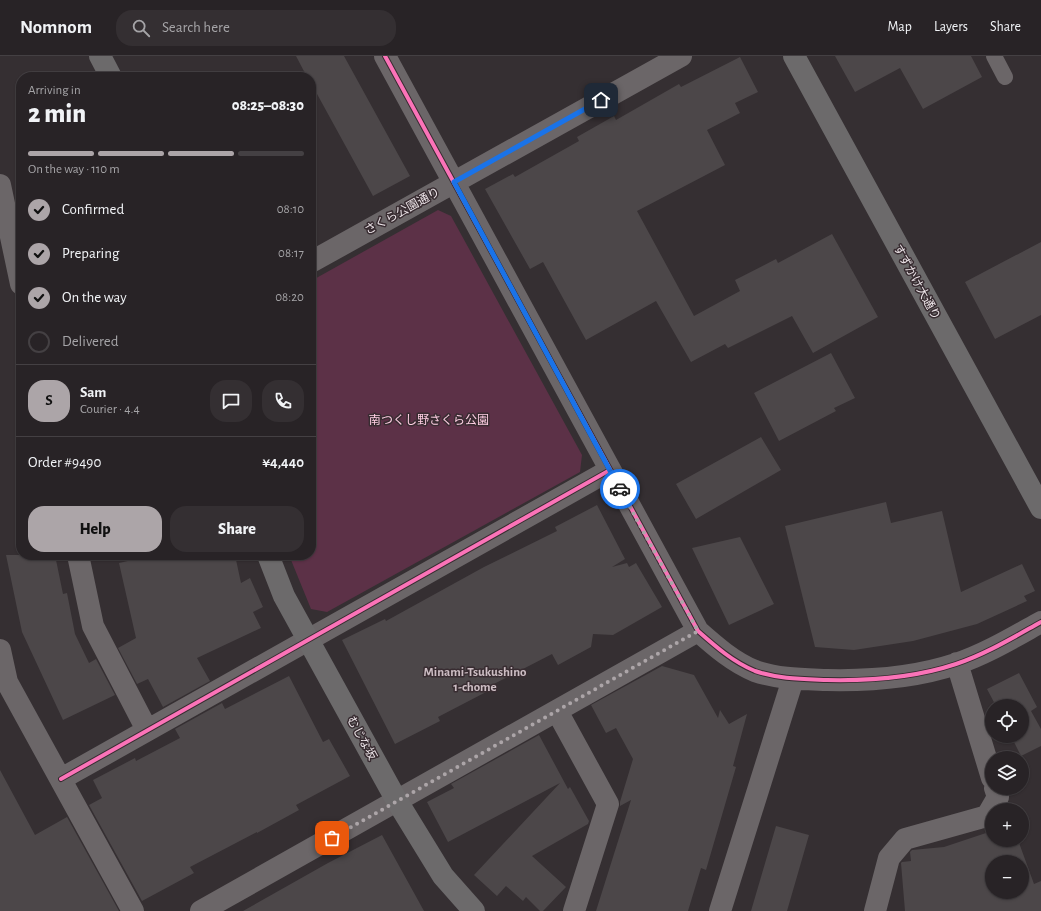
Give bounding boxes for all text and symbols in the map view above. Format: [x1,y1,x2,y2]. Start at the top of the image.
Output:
search box [116,10,396,46]
icon: search [130,17,152,39]
text: Nomnom [20,18,92,37]
text: Search here [162,20,230,35]
text: Map [887,20,912,34]
text: Layers [934,20,968,34]
text: Share [990,20,1021,34]
pin [584,83,618,117]
text: Arriving in [28,84,81,97]
icon: home [590,89,612,111]
text: 08:25–08:30 [232,98,304,113]
text: 2 min [28,101,86,127]
text: On the way · 110 m [28,163,120,176]
street label: さくら公園通り [362,185,442,237]
icon: check [28,199,50,221]
text: Confirmed [62,202,124,217]
text: 08:10 [277,203,304,216]
street label: すずかけ大通り [891,242,943,322]
icon: check [28,243,50,265]
text: Preparing [62,246,119,261]
text: 08:17 [278,247,304,260]
icon: check [28,287,50,309]
text: On the way [62,290,127,305]
text: 08:20 [275,291,304,304]
text: Delivered [62,334,119,349]
button: chat [210,380,252,422]
button: phone [262,380,304,422]
text: Sam [80,385,106,400]
text: S [45,393,53,408]
text: Courier · 4.4 [80,403,140,416]
park label: 南つくし野さくら公園 [369,413,489,426]
text: Order #9490 [28,455,101,470]
text: ¥4,440 [262,455,304,470]
courier [600,469,640,509]
icon: car [609,478,631,500]
button: Help [28,506,162,552]
button: Share [170,506,304,552]
district label: Minami-Tsukushino 1-chome [423,666,527,694]
map controls [985,699,1029,899]
button: locate [985,699,1029,743]
street label: むじな坂 [345,714,379,762]
button: layers [985,751,1029,795]
button: + [985,803,1029,847]
pin [315,821,349,855]
icon: bag [321,827,343,849]
button: − [985,855,1029,899]

